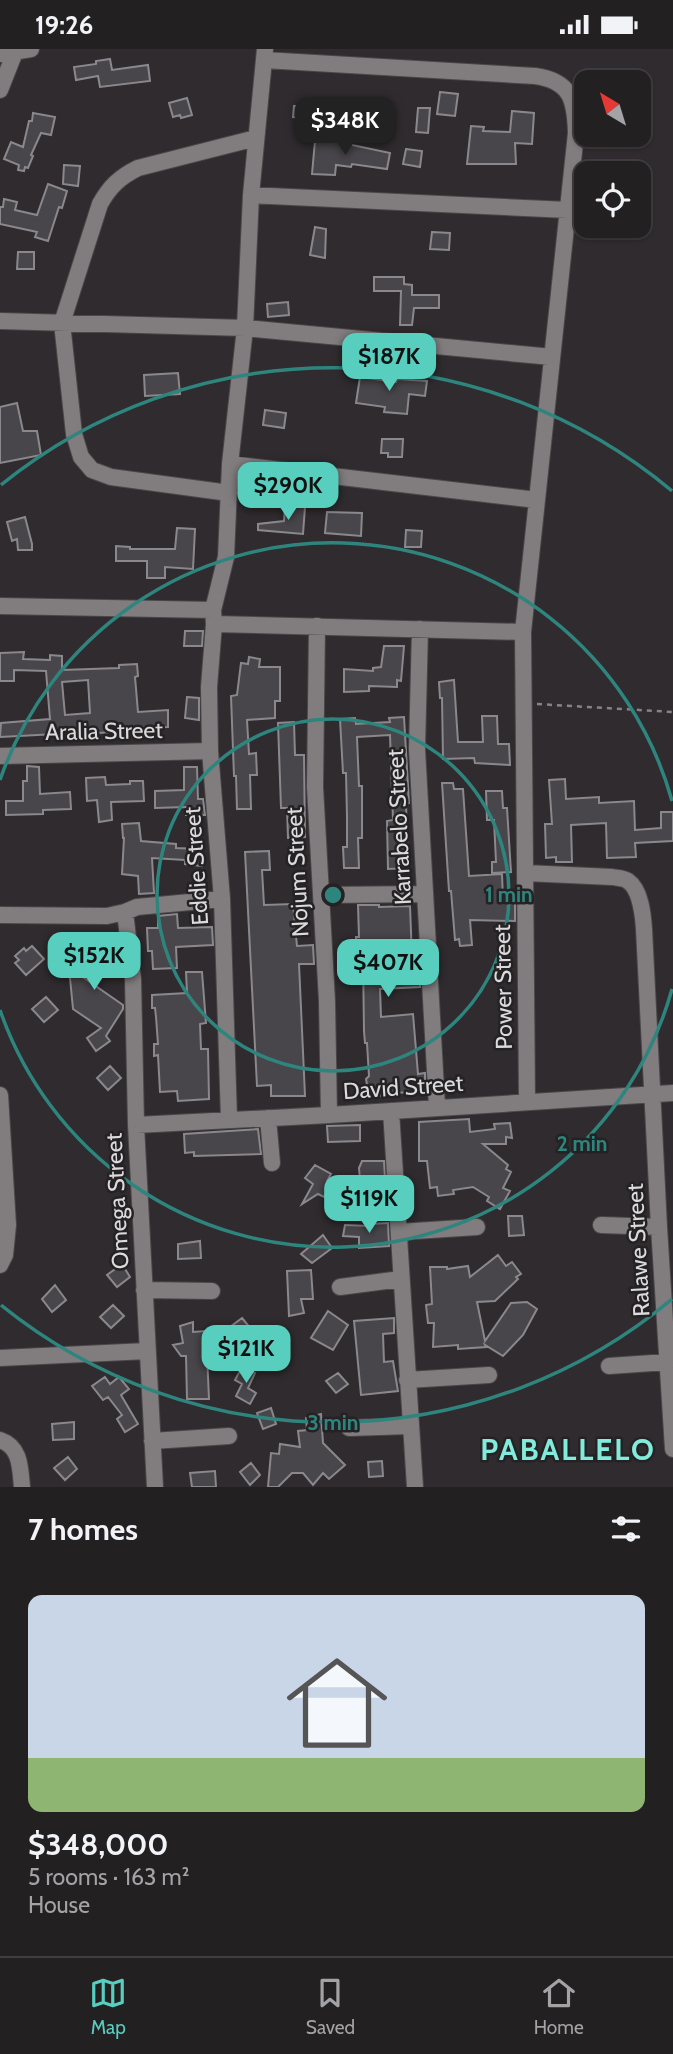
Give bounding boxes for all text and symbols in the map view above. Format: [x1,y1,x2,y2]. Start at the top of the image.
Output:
text: 19:26 [35,9,93,41]
north arrow [574,70,651,147]
map controls [574,70,651,238]
pin: $348K [296,97,394,157]
text: $348K [311,106,379,134]
button: locate [574,161,651,238]
pin: $187K [340,333,438,393]
text: $187K [358,342,420,370]
pin: $290K [239,463,337,522]
text: $290K [253,471,323,499]
street label: Aralia Street [45,716,163,746]
street label: Karrabelo Street [381,748,417,906]
street label: Eddie Street [178,806,214,926]
street label: Nojum Street [280,806,314,938]
text: 1 min [485,882,533,907]
centre of rings [321,883,345,907]
street label: Power Street [488,924,518,1050]
pin: $152K [45,933,143,992]
pin: $407K [339,939,437,999]
text: $152K [64,941,124,969]
text: $407K [353,948,423,976]
street label: David Street [342,1069,464,1105]
text: 2 min [557,1131,607,1156]
street label: Omega Street [99,1132,135,1270]
pin: $119K [320,1175,418,1235]
street label: Ralawe Street [621,1182,655,1317]
text: $119K [340,1184,398,1212]
pin: $121K [197,1325,295,1385]
text: $121K [218,1334,274,1362]
text: 3 min [308,1410,358,1435]
district label: PABALLELO [480,1431,656,1468]
icon: filters [607,1510,645,1548]
text: 7 homes [28,1511,138,1548]
icon: home [274,1640,400,1766]
text: $348,000 [28,1826,169,1863]
text: 5 rooms · 163 m² [28,1863,189,1891]
text: House [28,1891,90,1919]
tab: Map [89,1974,127,2039]
tab: Saved [306,1974,355,2039]
tab: Home [534,1974,584,2039]

